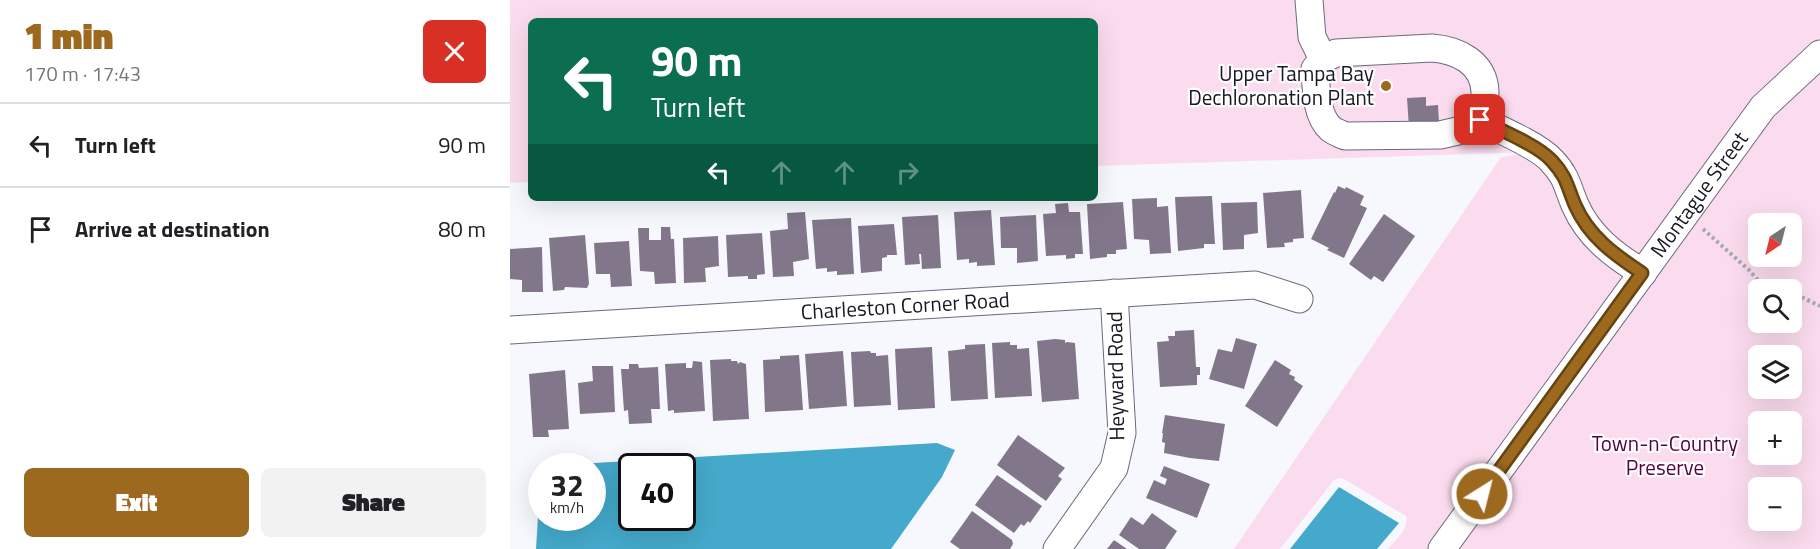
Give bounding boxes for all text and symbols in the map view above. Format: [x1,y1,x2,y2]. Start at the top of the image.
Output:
text: 1 min [24,8,113,63]
button: close [423,20,486,83]
text: 90 m [651,28,743,92]
icon: left [552,42,630,120]
place label: Upper Tampa Bay Dechloronation Plant [1188,57,1375,113]
text: 170 m · 17:43 [24,58,141,89]
marker: Upper Tampa Bay Dechloronation Plant [1379,79,1393,93]
text: Turn left [651,86,745,127]
pin [1454,94,1505,145]
icon: arrive [1463,103,1496,136]
street label: Montague Street [1642,124,1756,264]
text: Turn left [75,128,156,162]
text: 90 m [438,128,486,162]
icon: left [24,129,57,162]
icon: left [702,156,735,189]
icon: ahead [765,156,798,189]
icon: ahead [828,156,861,189]
icon: right [891,156,924,189]
text: Arrive at destination [75,212,270,246]
text: 80 m [438,212,486,246]
icon: arrive [24,213,57,246]
north arrow [1748,213,1802,267]
map controls [1748,213,1802,531]
button: search [1748,279,1802,333]
street label: Charleston Corner Road [800,283,1011,327]
street label: Heyward Road [1098,311,1132,441]
button: layers [1748,345,1802,399]
button: + [1748,411,1802,465]
park label: Town-n-Country Preserve [1592,427,1738,483]
speed limit sign: 40 [618,453,696,531]
text: 32 [550,462,584,508]
position arrow [1450,462,1514,526]
button: Exit [24,468,249,537]
button: Share [261,468,486,537]
button: − [1748,477,1802,531]
text: km/h [550,496,584,519]

